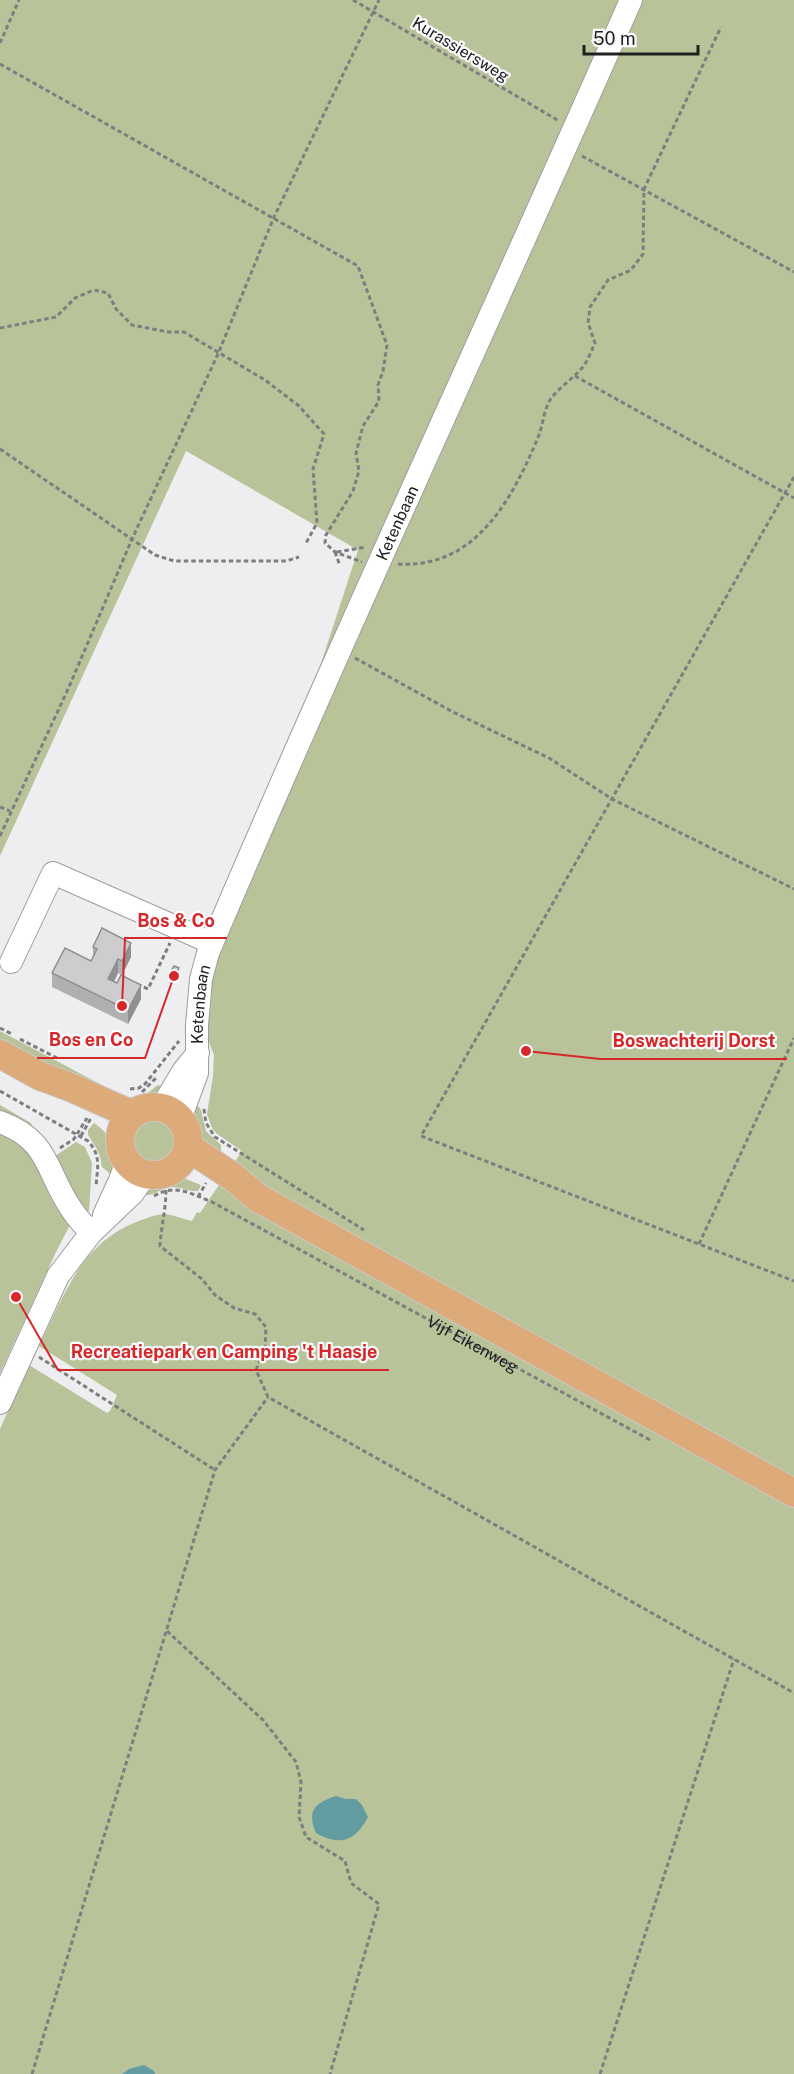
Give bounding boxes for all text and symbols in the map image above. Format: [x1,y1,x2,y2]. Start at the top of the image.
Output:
street label: Kurassiersweg [409,13,513,86]
scale bar [584,18,698,56]
text: 50 m [593,28,636,49]
street label: Ketenbaan [372,483,422,563]
callout: Bos & Co [125,902,227,938]
text: Bos & Co [137,910,215,931]
street label: Ketenbaan [188,962,214,1044]
callout: Bos en Co [37,1022,145,1058]
callout: Boswachterij Dorst [600,1023,787,1059]
text: Bos en Co [49,1029,133,1050]
text: Boswachterij Dorst [612,1030,776,1051]
street label: Vijf Eikenweg [424,1312,521,1377]
callout: Recreatiepark en Camping 't Haasje [58,1334,389,1370]
text: Recreatiepark en Camping 't Haasje [71,1341,377,1362]

